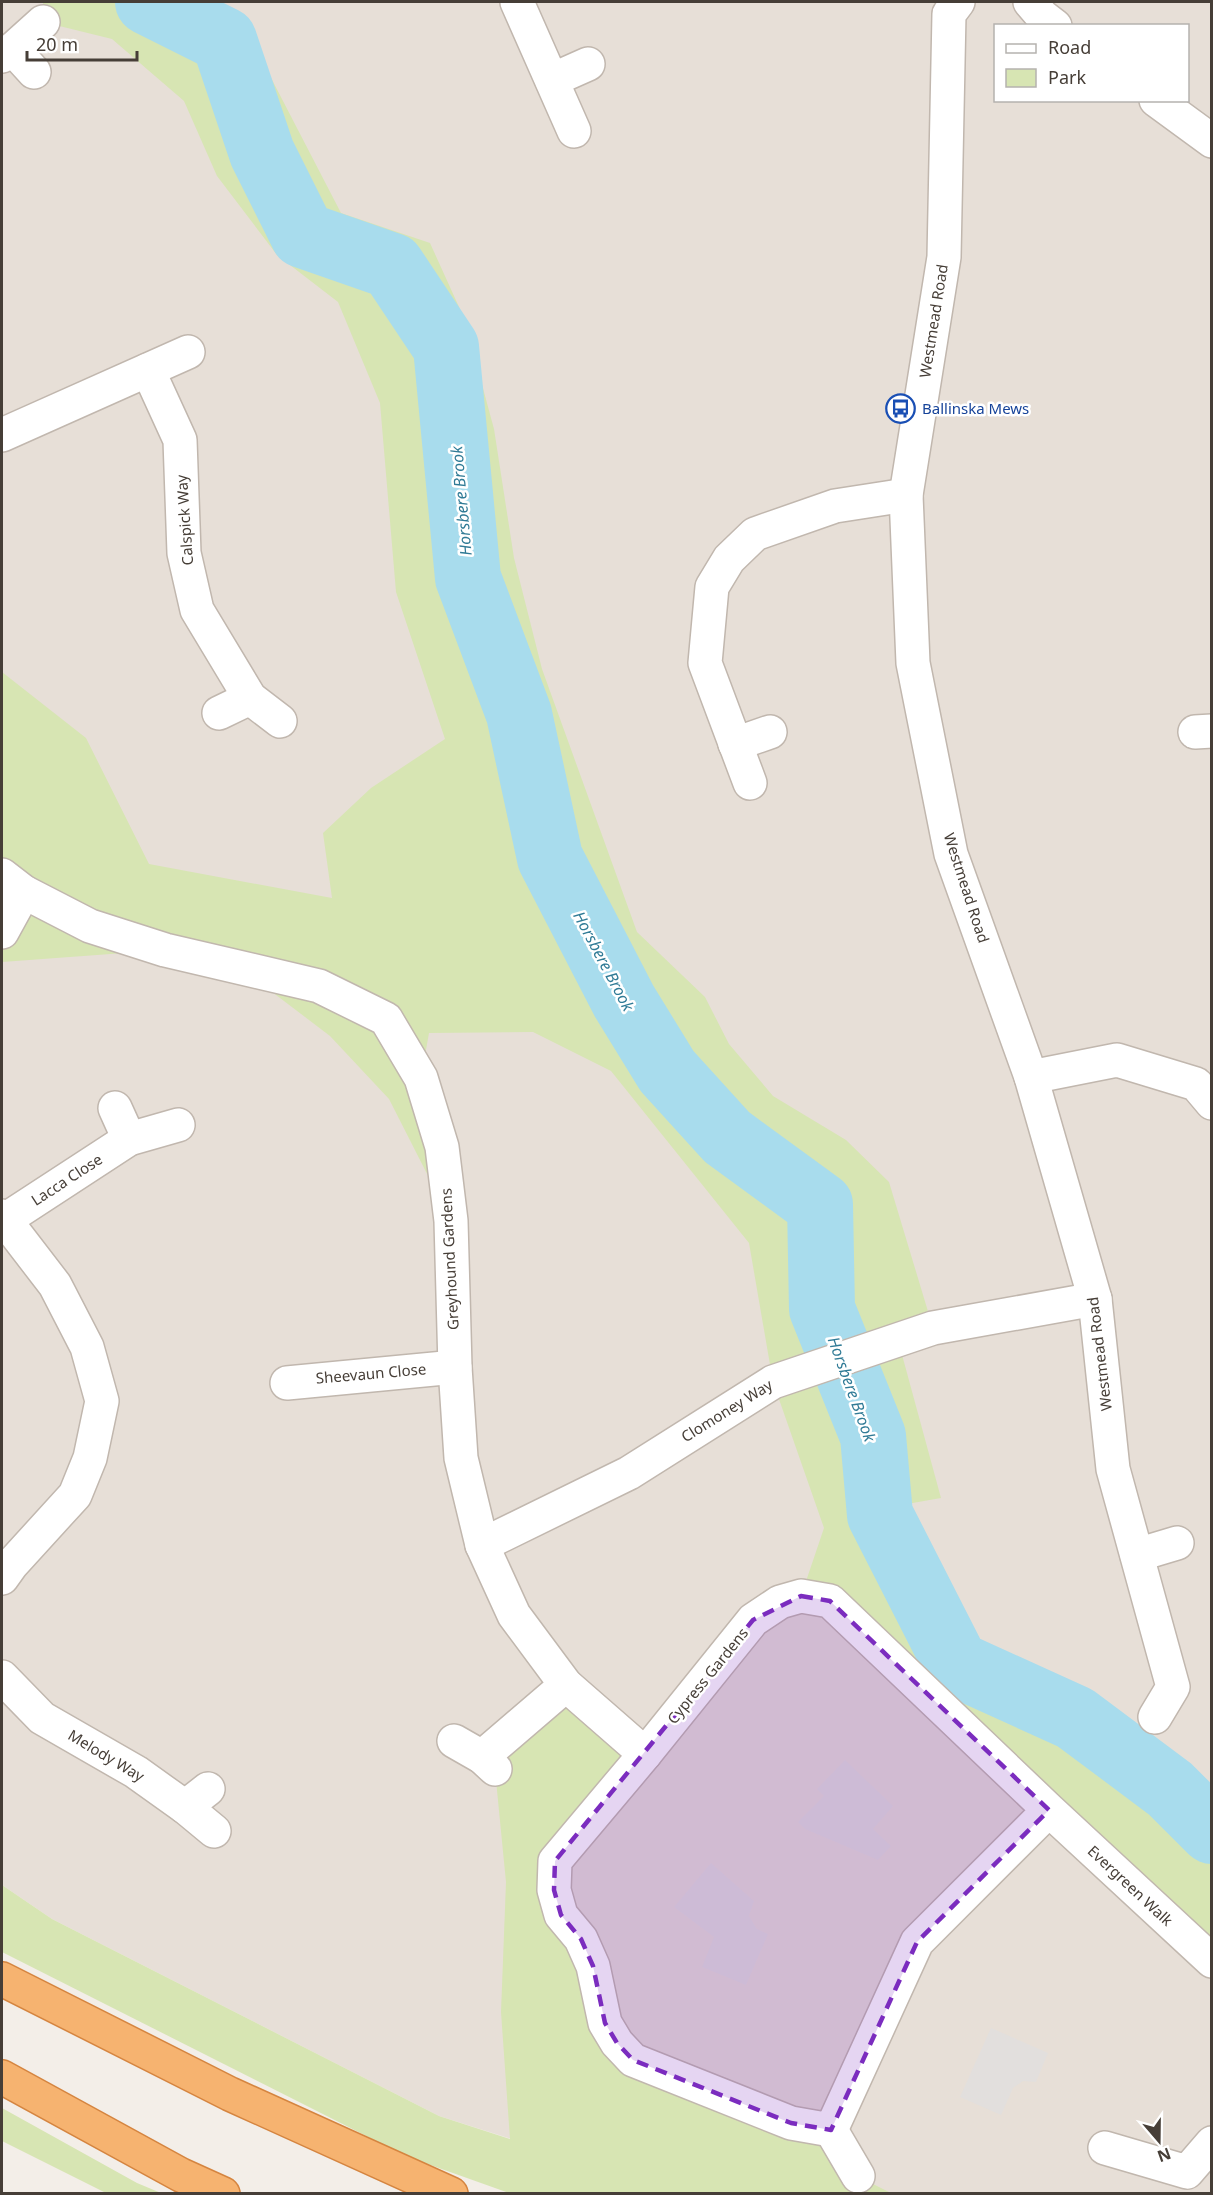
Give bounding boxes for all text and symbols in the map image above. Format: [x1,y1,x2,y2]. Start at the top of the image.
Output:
scale bar [27,24,136,62]
legend [994,24,1189,102]
text: 20 m [36,32,78,56]
text: Road [1048,35,1091,59]
text: Park [1048,65,1086,89]
street label: Westmead Road [914,263,952,379]
bus stop icon: Ballinska Mews [885,393,917,425]
place label: Ballinska Mews [922,398,1029,418]
water label: Horsbere Brook [445,444,477,557]
street label: Calspick Way [171,474,197,566]
street label: Westmead Road [940,830,994,945]
water label: Horsbere Brook [568,907,640,1016]
street label: Lacca Close [27,1149,106,1210]
street label: Greyhound Gardens [435,1188,463,1330]
street label: Westmead Road [1082,1296,1116,1412]
water label: Horsbere Brook [823,1333,882,1446]
street label: Sheevaun Close [315,1358,427,1388]
street label: Clomoney Way [677,1374,776,1446]
street label: Cypress Gardens [662,1623,752,1728]
street label: Melody Way [65,1725,149,1786]
street label: Evergreen Walk [1084,1841,1178,1930]
north arrow [1129,2111,1189,2171]
text: N [1154,2143,1174,2168]

